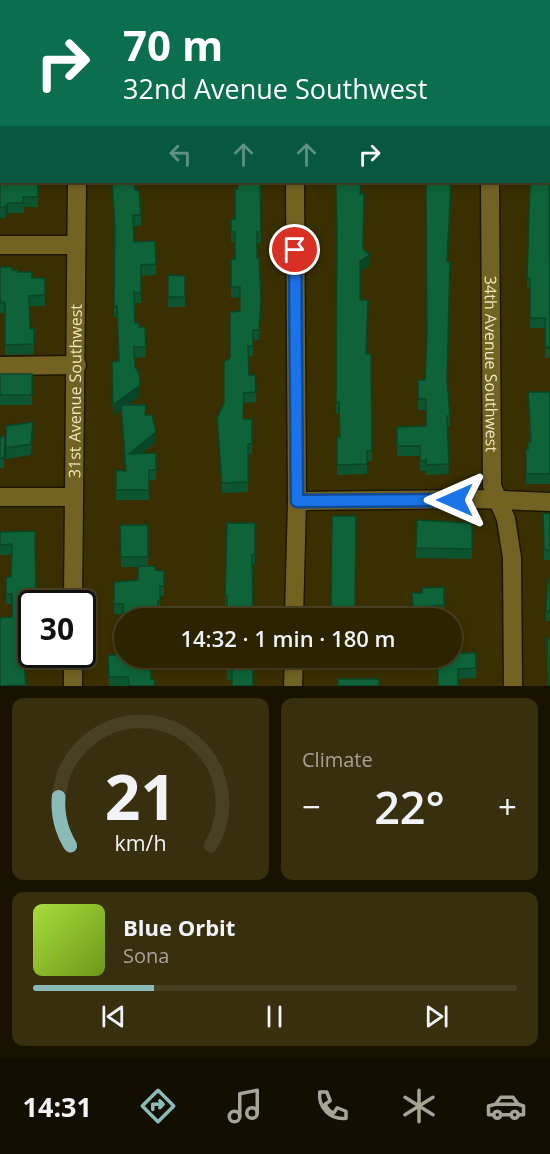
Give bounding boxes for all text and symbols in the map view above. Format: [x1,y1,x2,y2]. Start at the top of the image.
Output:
text: 70 m [123,16,223,73]
icon: right [24,24,102,102]
text: 32nd Avenue Southwest [123,70,427,107]
icon: left [164,138,197,171]
icon: ahead [227,138,260,171]
icon: ahead [290,138,323,171]
icon: right [353,138,386,171]
pin [269,224,320,275]
icon: arrive [278,233,311,266]
street label: 34th Avenue Southwest [480,276,503,453]
street label: 31st Avenue Southwest [63,304,87,478]
position arrow [423,468,487,532]
speed limit sign: 30 [18,590,96,668]
text: 14:32 · 1 min · 180 m [180,623,396,653]
text: Climate [302,746,373,773]
text: 21 [105,753,176,838]
text: 22° [374,776,445,837]
text: − [302,784,321,829]
text: + [498,784,517,829]
text: km/h [114,828,167,857]
text: Blue Orbit [123,912,235,942]
text: Sona [123,942,169,969]
icon: previous [97,1000,130,1033]
icon: pause [258,1000,291,1033]
icon: next [420,1000,453,1033]
icon: directions [137,1085,179,1127]
icon: music [224,1085,266,1127]
icon: phone [311,1085,353,1127]
icon: climate [398,1085,440,1127]
icon: car [485,1085,527,1127]
text: 14:31 [23,1088,92,1125]

